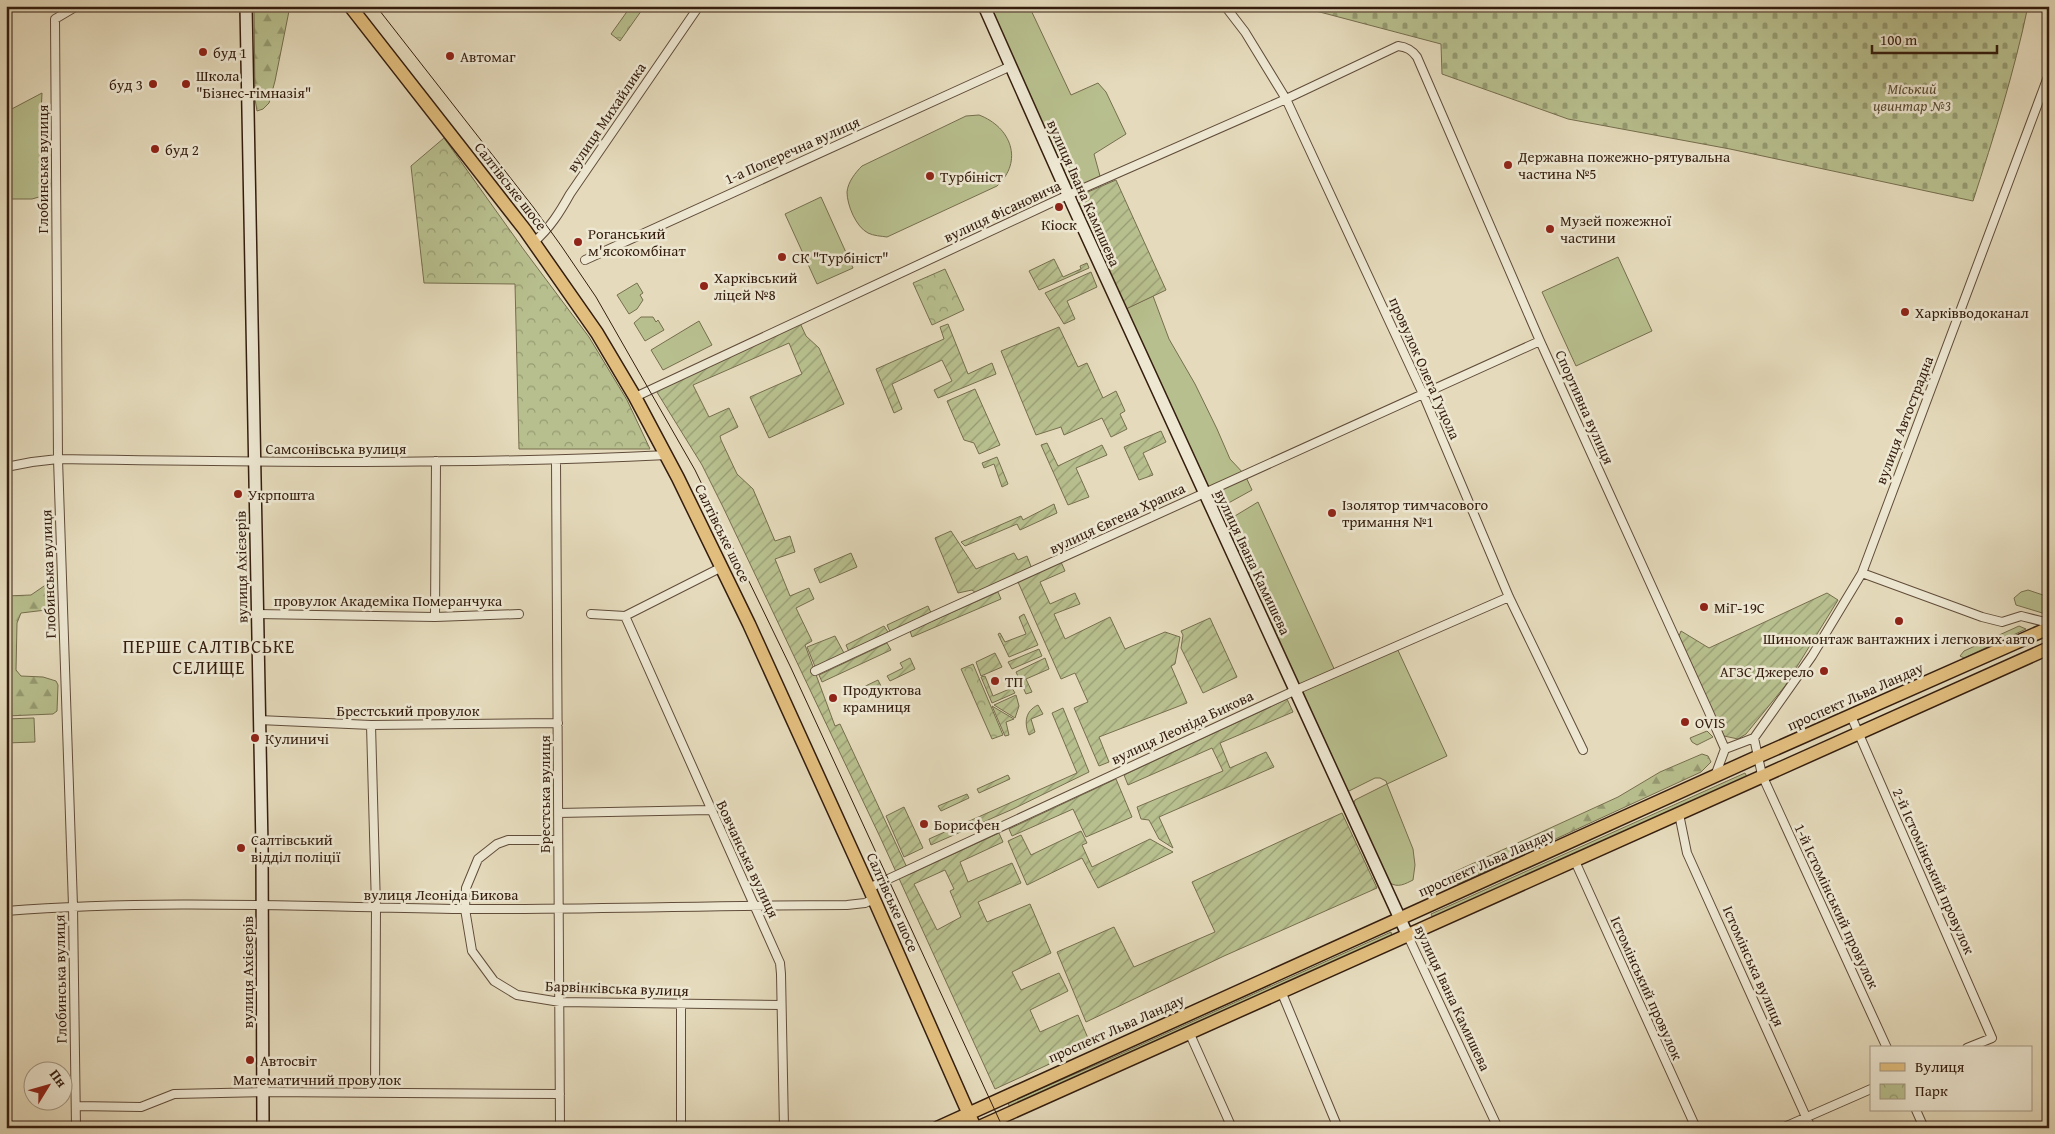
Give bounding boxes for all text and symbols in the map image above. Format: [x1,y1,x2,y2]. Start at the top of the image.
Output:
scale bar [1872,22,1998,54]
text: 100 m [1880,29,1918,50]
place label: буд 1 [213,42,247,63]
marker: буд 1 [197,46,209,58]
place label: Автомаг [460,46,516,67]
marker: Автомаг [444,50,456,62]
street label: вулиця Михайлика [561,57,651,176]
place label: Школа "Бізнес-гімназія" [196,65,311,103]
place label: буд 3 [109,74,143,95]
marker: буд 3 [147,78,159,90]
marker: Школа "Бізнес-гімназія" [180,78,192,90]
park label: Міський цвинтар №3 [1873,78,1951,116]
street label: Глобинська вулиця [32,104,53,233]
street label: 1-а Поперечна вулиця [721,111,863,189]
street label: вулиця Івана Камишева [1042,116,1126,271]
street label: Салтівське шосе [470,137,552,235]
place label: буд 2 [165,139,199,160]
marker: буд 2 [149,143,161,155]
place label: Державна пожежно-рятувальна частина №5 [1517,146,1731,184]
marker: Державна пожежно-рятувальна частина №5 [1502,159,1514,171]
place label: Турбініст [940,166,1004,187]
marker: Турбініст [924,170,936,182]
street label: вулиця Фісановича [940,174,1065,247]
marker: Кіоск [1053,201,1065,213]
place label: Музей пожежної частини [1560,210,1672,248]
place label: Кіоск [1041,214,1077,235]
place label: Роганський м'ясокомбінат [588,223,686,261]
marker: Музей пожежної частини [1544,223,1556,235]
marker: Роганський м'ясокомбінат [572,236,584,248]
place label: СК "Турбініст" [792,247,889,268]
marker: СК "Турбініст" [776,251,788,263]
place label: Харківський ліцей №8 [714,267,797,305]
marker: Харківський ліцей №8 [698,280,710,292]
street label: провулок Олега Гуцола [1384,293,1466,443]
place label: Харківводоканал [1915,302,2029,323]
marker: Харківводоканал [1899,306,1911,318]
street label: Спортивна вулиця [1550,346,1620,468]
street label: вулиця Автострадна [1870,352,1938,487]
street label: Самсонівська вулиця [266,438,407,459]
street label: вулиця Євгена Храпка [1046,477,1189,559]
street label: Салтівське шосе [690,480,756,586]
place label: Укрпошта [248,484,316,505]
street label: вулиця Івана Камишева [1210,486,1296,639]
marker: Укрпошта [232,488,244,500]
place label: Ізолятор тимчасового тримання №1 [1342,494,1489,532]
marker: Ізолятор тимчасового тримання №1 [1326,507,1338,519]
street label: Глобинська вулиця [35,509,61,639]
street label: вулиця Ахієзерів [230,511,252,623]
street label: провулок Академіка Померанчука [274,590,503,611]
place label: МіГ-19С [1714,597,1765,618]
marker: МіГ-19С [1698,601,1710,613]
marker: Шиномонтаж вантажних і легкових авто [1893,615,1905,627]
place label: Шиномонтаж вантажних і легкових авто [1763,628,2035,649]
district label: ПЕРШЕ САЛТІВСЬКЕ СЕЛИЩЕ [123,633,295,681]
street label: проспект Льва Ландау [1783,656,1927,736]
place label: АГЗС Джерело [1720,661,1814,682]
marker: АГЗС Джерело [1818,665,1830,677]
place label: ТП [1005,671,1023,692]
marker: ТП [989,675,1001,687]
place label: Продуктова крамниця [843,679,922,717]
street label: вулиця Леоніда Бикова [1107,684,1257,769]
marker: Продуктова крамниця [827,692,839,704]
street label: Брестський провулок [336,700,480,721]
place label: OVIS [1695,712,1725,733]
marker: OVIS [1679,716,1691,728]
place label: Кулиничі [265,728,329,749]
marker: Кулиничі [249,732,261,744]
street label: Брестська вулиця [534,735,555,853]
street label: 2-й Істомінський провулок [1888,784,1980,958]
street label: Вовчанська вулиця [712,797,785,922]
place label: Борисфен [934,814,1000,835]
marker: Борисфен [918,818,930,830]
street label: 1-й Істомінський провулок [1789,820,1885,992]
street label: проспект Льва Ландау [1414,822,1558,902]
place label: Салтівський відділ поліції [251,829,341,867]
marker: Салтівський відділ поліції [235,842,247,854]
street label: Салтівське шосе [862,849,924,955]
street label: вулиця Леоніда Бикова [364,884,519,905]
street label: Істомінська вулиця [1718,902,1790,1030]
street label: Істомінський провулок [1606,913,1688,1063]
street label: Глобинська вулиця [48,914,72,1044]
street label: вулиця Ахієзерів [237,916,258,1028]
street label: вулиця Івана Камишева [1410,922,1496,1075]
street label: Барвінківська вулиця [545,975,690,1001]
street label: проспект Льва Ландау [1044,988,1188,1068]
legend [1870,1046,2032,1112]
place label: Автосвіт [260,1050,317,1071]
marker: Автосвіт [244,1054,256,1066]
text: Вулиця [1915,1056,1965,1077]
north arrow [22,1062,72,1112]
text: Пн [45,1065,72,1092]
street label: Математичний провулок [233,1069,401,1090]
text: Парк [1915,1080,1948,1101]

